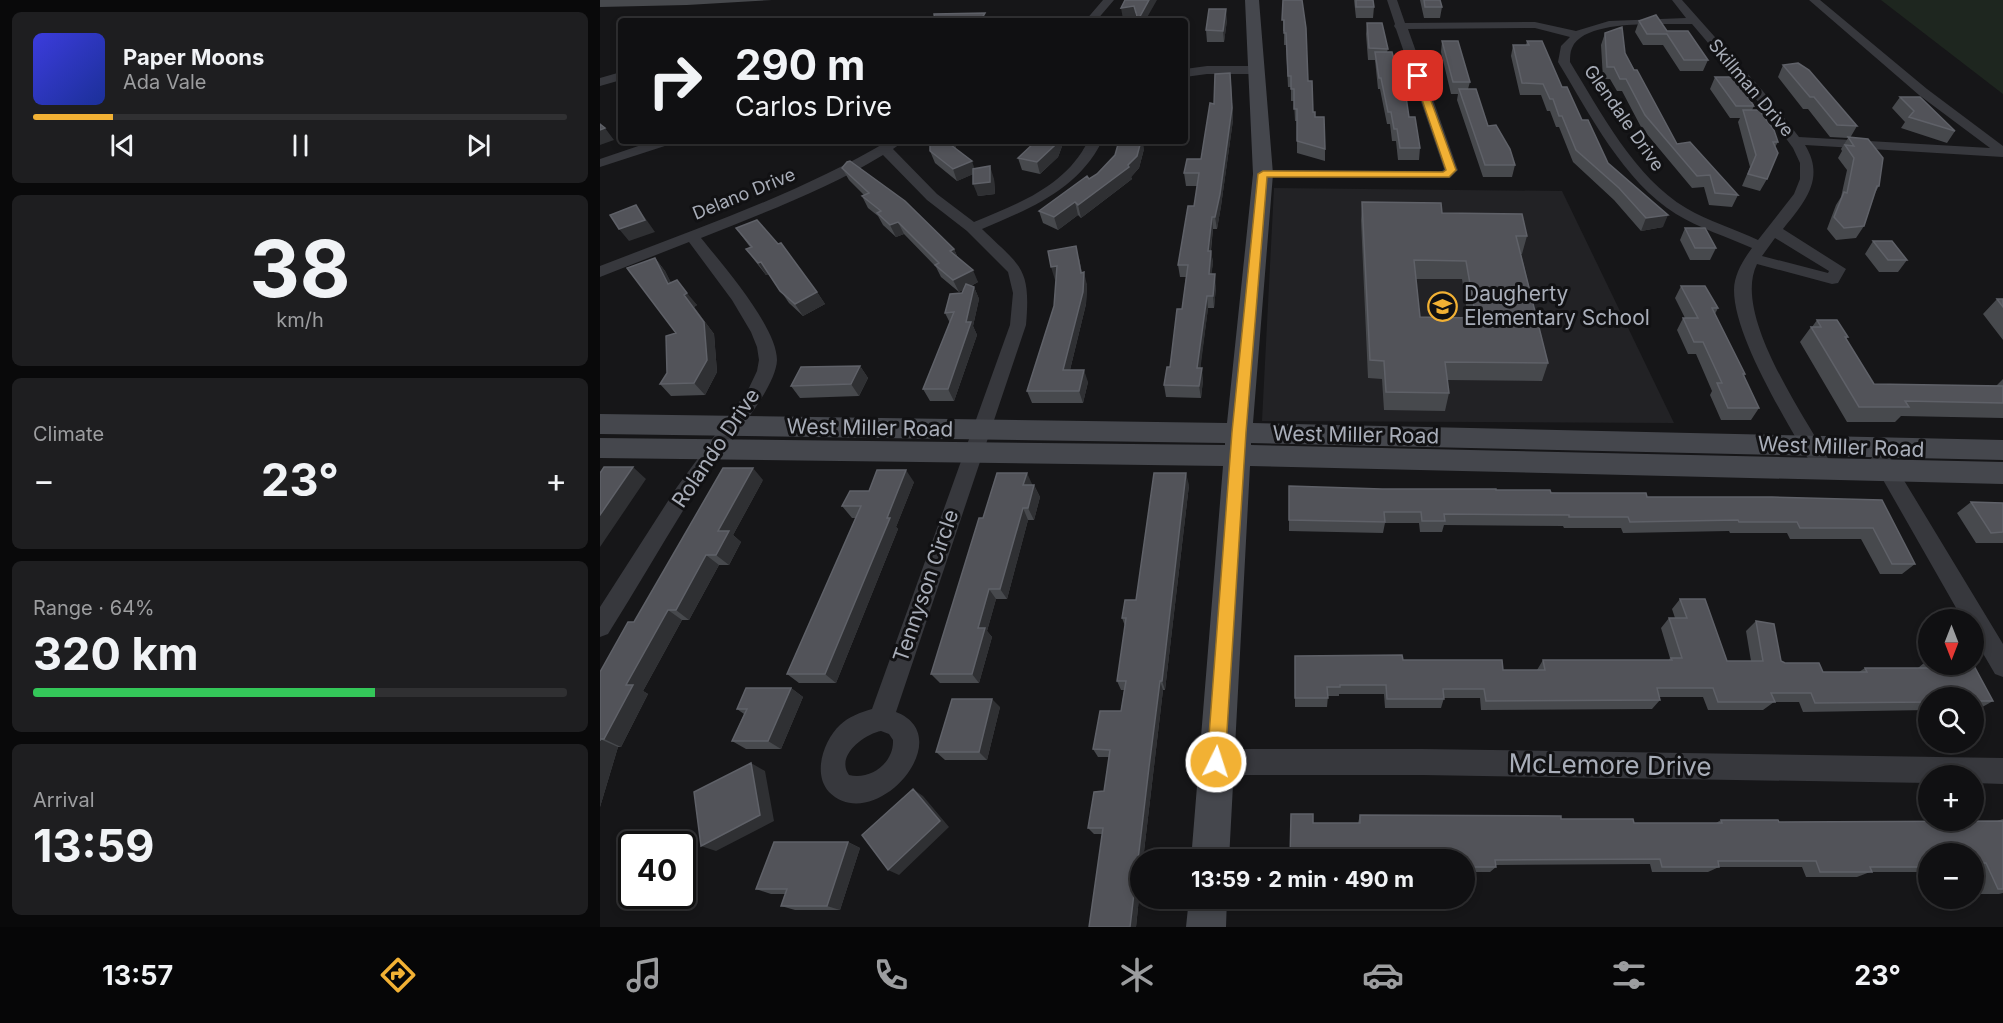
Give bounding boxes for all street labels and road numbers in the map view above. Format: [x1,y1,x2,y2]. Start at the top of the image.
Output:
street label: Skillman Drive [1705,35,1798,141]
street label: Glendale Drive [1580,61,1669,175]
street label: Delano Drive [689,163,798,224]
street label: Rolando Drive [666,383,765,512]
street label: West Miller Road [786,414,954,441]
street label: West Miller Road [1272,421,1440,448]
street label: West Miller Road [1757,431,1925,462]
street label: Tennyson Circle [888,506,963,665]
street label: McLemore Drive [1508,747,1712,782]

